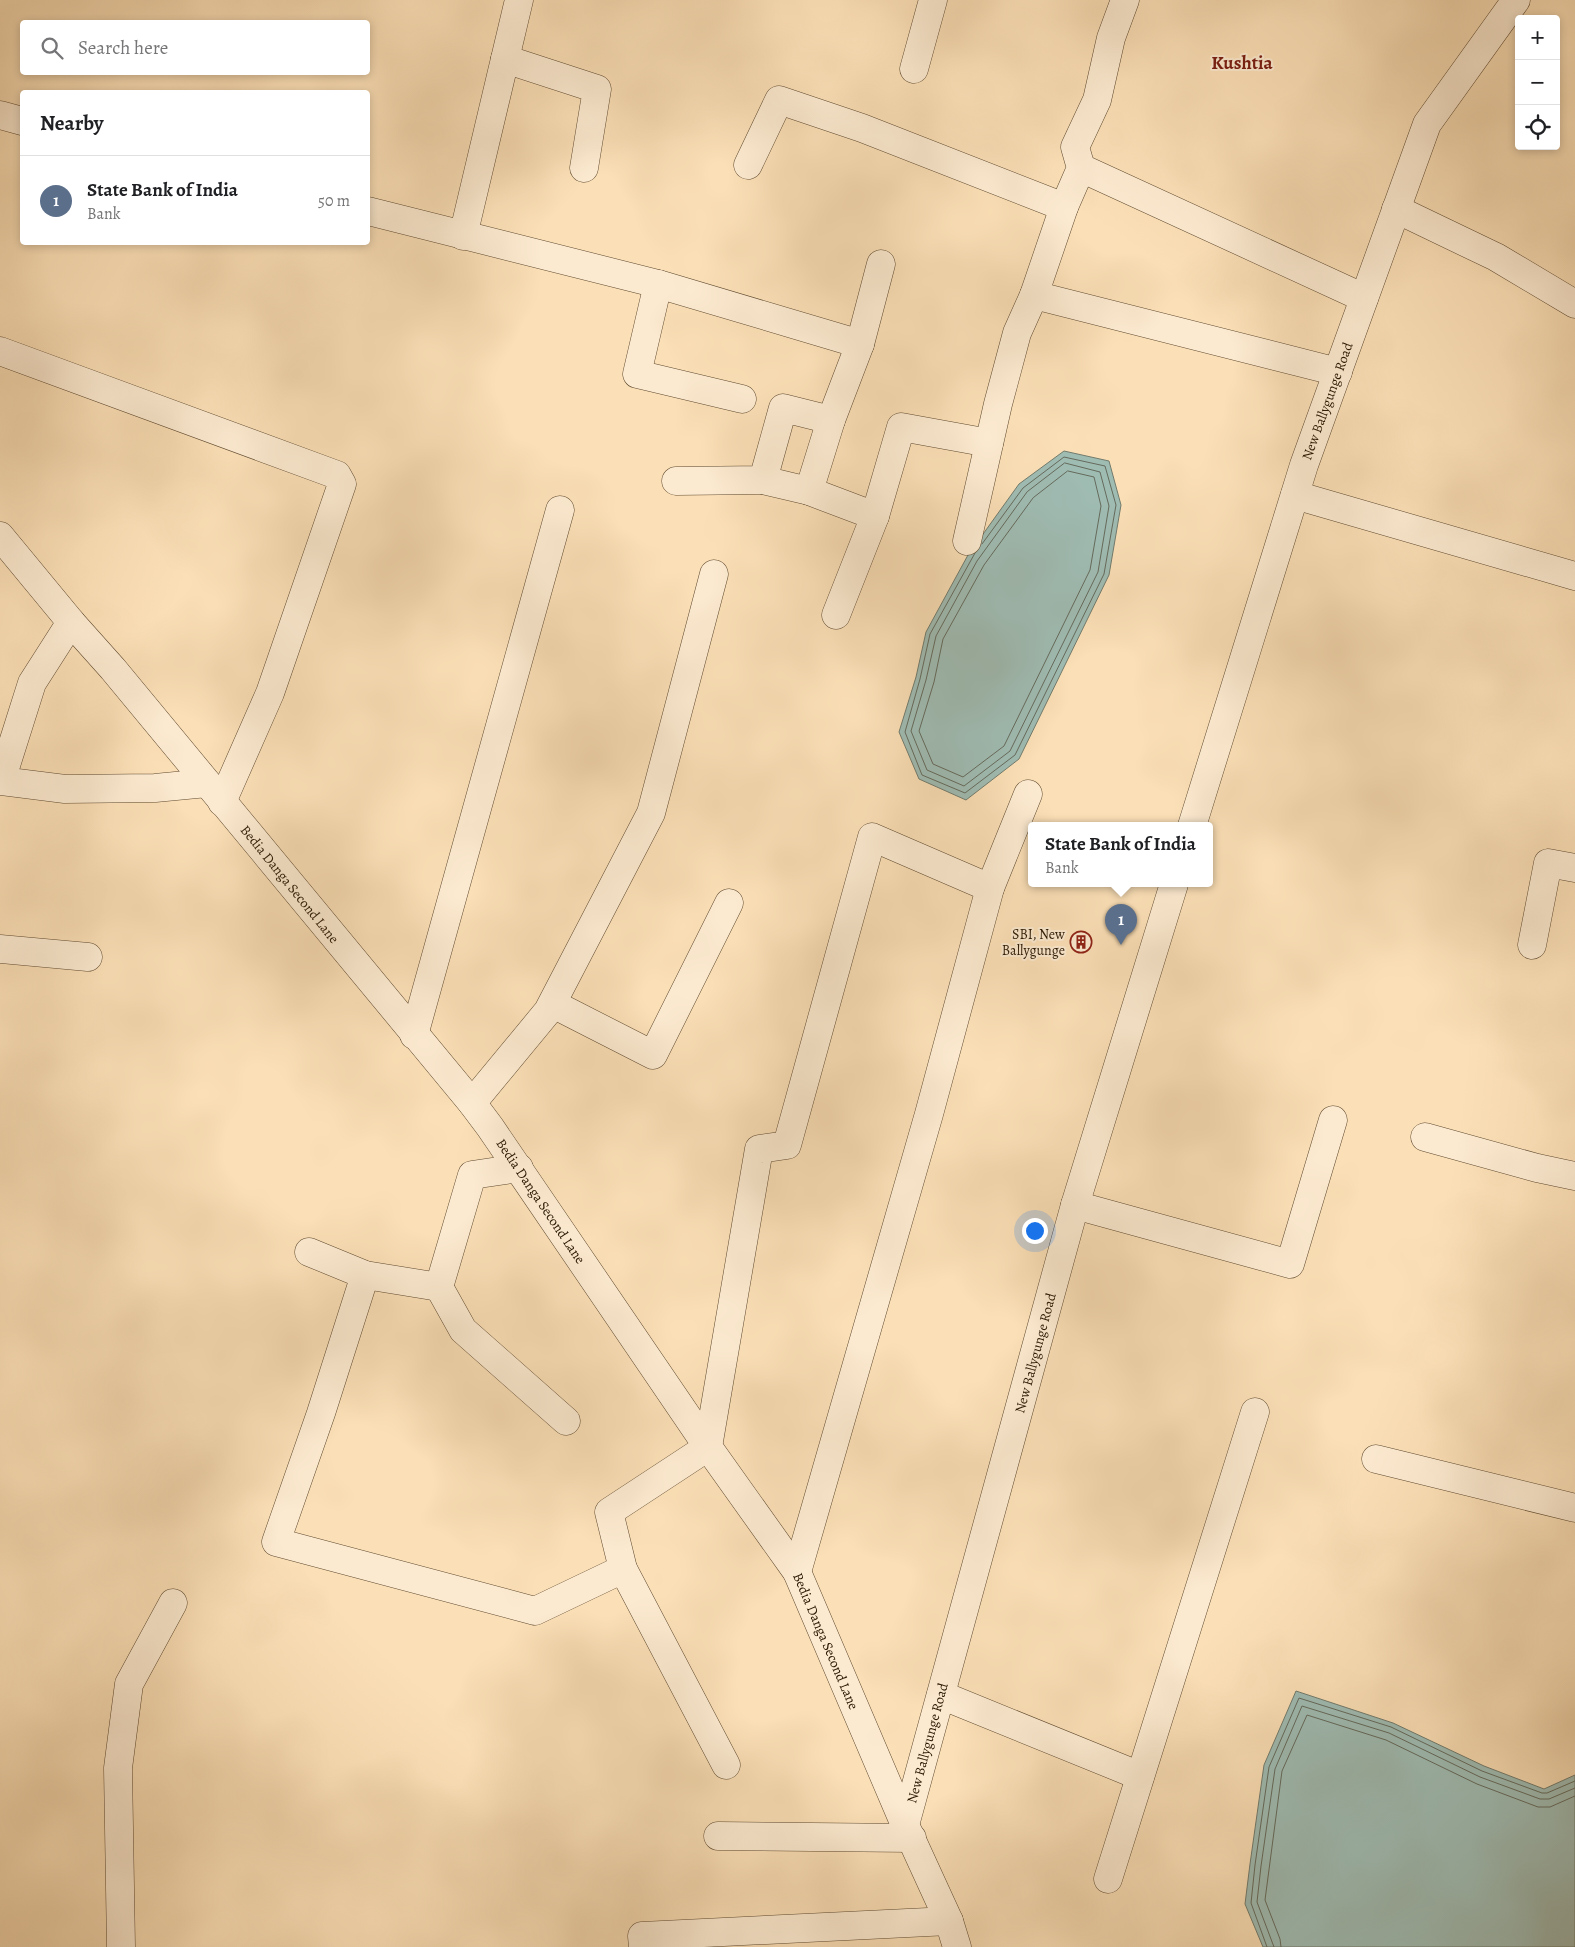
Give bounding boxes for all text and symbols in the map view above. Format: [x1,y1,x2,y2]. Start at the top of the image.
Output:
map controls [1515,15,1560,150]
button: + [1515,15,1560,60]
search box [20,20,370,75]
icon: search [38,34,66,62]
text: Search here [78,35,168,61]
district label: Kushtia [1211,50,1274,76]
button: − [1515,60,1560,105]
button: locate [1515,105,1560,150]
text: Nearby [40,109,103,137]
text: State Bank of India [87,177,238,203]
text: 1 [53,190,59,212]
text: 50 m [318,190,350,212]
text: Bank [87,203,121,225]
street label: New Ballygunge Road [1297,339,1358,463]
street label: Bedia Danga Second Lane [236,821,343,947]
popup [1028,822,1213,887]
text: State Bank of India [1045,831,1196,857]
text: Bank [1045,857,1079,879]
pin: 1 [1105,904,1137,945]
place label: SBI, New Ballygunge [1002,925,1065,960]
building icon: SBI, New Ballygunge [1069,930,1093,954]
street label: Bedia Danga Second Lane [492,1135,590,1268]
your location [1022,1218,1048,1244]
street label: New Ballygunge Road [1010,1290,1061,1415]
street label: Bedia Danga Second Lane [788,1570,863,1713]
street label: New Ballygunge Road [902,1680,953,1805]

